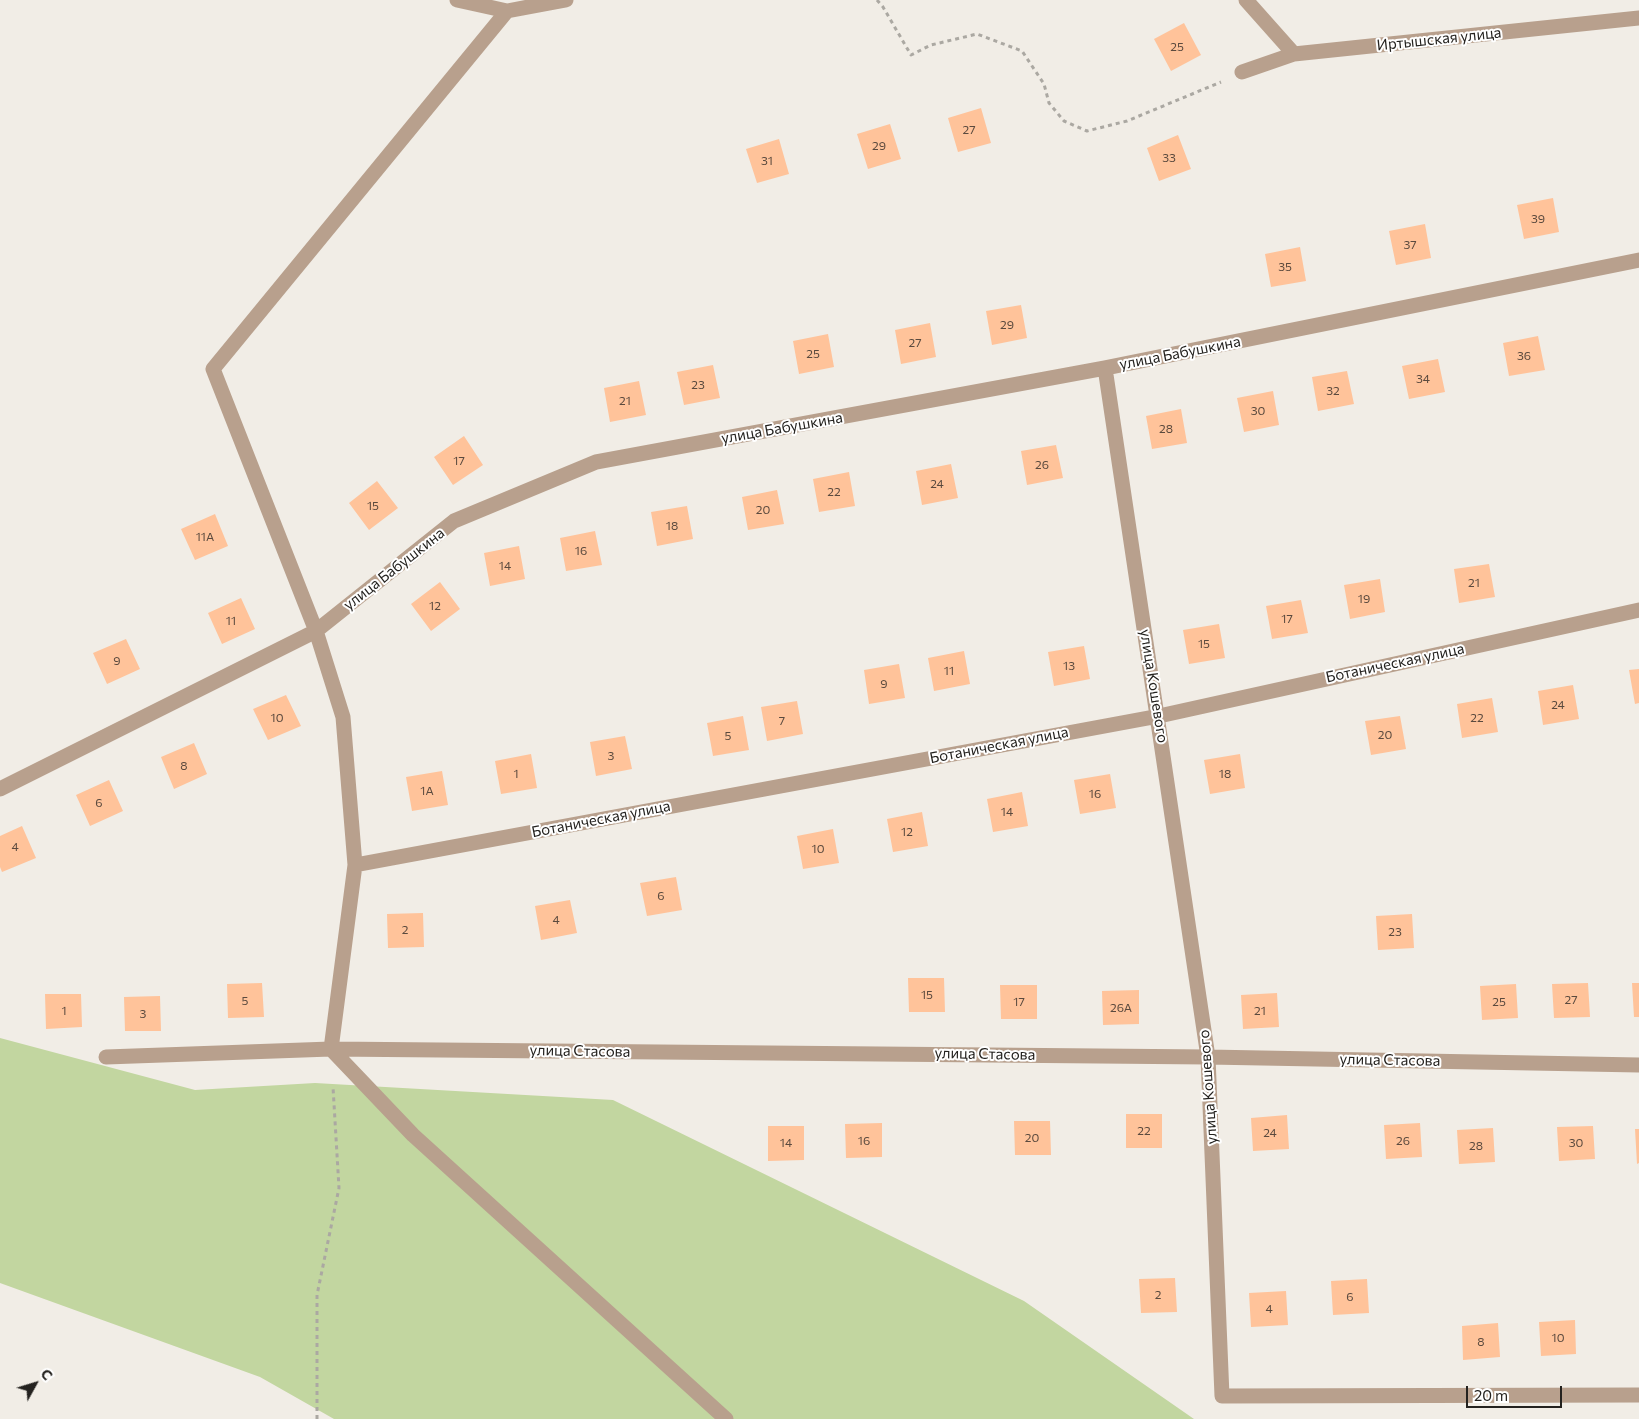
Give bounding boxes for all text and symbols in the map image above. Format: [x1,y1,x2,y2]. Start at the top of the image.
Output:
street label: Иртышская улица [1376,23,1502,55]
house number: 25 [1170,40,1184,54]
house number: 27 [963,123,975,137]
house number: 29 [872,139,886,153]
house number: 33 [1162,151,1176,165]
house number: 31 [761,154,773,168]
house number: 39 [1531,212,1545,226]
house number: 37 [1403,238,1417,252]
house number: 35 [1278,260,1292,274]
house number: 29 [1000,318,1014,332]
street label: улица Бабушкина [1118,332,1242,374]
house number: 27 [909,336,921,350]
house number: 25 [806,347,820,361]
house number: 36 [1517,349,1531,363]
house number: 34 [1416,372,1430,386]
house number: 23 [691,378,705,392]
house number: 32 [1326,384,1340,398]
house number: 21 [619,394,631,408]
house number: 30 [1251,404,1265,418]
street label: улица Бабушкина [720,408,844,448]
house number: 28 [1159,422,1173,436]
house number: 17 [453,454,465,468]
house number: 26 [1035,458,1049,472]
house number: 24 [930,477,944,491]
house number: 22 [827,485,841,499]
house number: 15 [367,499,379,513]
house number: 20 [756,503,770,517]
house number: 18 [666,519,678,533]
street label: улица Бабушкина [340,524,448,614]
house number: 11А [196,530,214,544]
house number: 16 [575,544,587,558]
house number: 14 [499,559,511,573]
house number: 21 [1468,576,1480,590]
house number: 19 [1358,592,1370,606]
house number: 12 [429,599,441,613]
house number: 17 [1281,612,1293,626]
house number: 11 [226,614,236,628]
street label: улица Кошевого [1136,628,1172,744]
house number: 15 [1198,637,1210,651]
street label: Ботаническая улица [1324,640,1466,686]
house number: 9 [113,654,121,668]
house number: 13 [1063,659,1075,673]
house number: 11 [944,664,954,678]
house number: 9 [880,677,888,691]
house number: 24 [1551,698,1565,712]
house number: 10 [271,711,283,725]
house number: 22 [1470,711,1484,725]
house number: 7 [779,714,785,728]
street label: Ботаническая улица [928,723,1070,767]
house number: 20 [1378,728,1392,742]
house number: 5 [725,729,731,743]
house number: 3 [608,749,614,763]
house number: 8 [180,759,188,773]
house number: 1 [513,767,519,781]
house number: 18 [1219,767,1231,781]
house number: 1А [420,784,434,798]
house number: 16 [1089,787,1101,801]
house number: 6 [95,796,103,810]
street label: Ботаническая улица [530,797,672,841]
house number: 14 [1001,805,1013,819]
house number: 12 [901,825,913,839]
house number: 4 [11,840,19,854]
house number: 10 [812,842,824,856]
house number: 6 [657,889,665,903]
house number: 4 [552,913,560,927]
house number: 2 [402,923,408,937]
house number: 23 [1388,925,1402,939]
house number: 15 [921,988,933,1002]
house number: 27 [1565,993,1577,1007]
house number: 5 [242,994,248,1008]
house number: 17 [1013,995,1025,1009]
house number: 25 [1492,995,1506,1009]
house number: 26А [1110,1001,1132,1015]
house number: 1 [61,1004,67,1018]
house number: 21 [1254,1004,1266,1018]
house number: 3 [140,1007,146,1021]
street label: улица Кошевого [1195,1029,1221,1145]
street label: улица Стасова [529,1041,631,1061]
street label: улица Стасова [934,1044,1036,1064]
street label: улица Стасова [1339,1050,1441,1070]
house number: 22 [1137,1124,1151,1138]
house number: 24 [1263,1126,1277,1140]
house number: 20 [1025,1131,1039,1145]
house number: 16 [858,1134,870,1148]
house number: 26 [1396,1134,1410,1148]
house number: 14 [780,1136,792,1150]
house number: 30 [1569,1136,1583,1150]
house number: 28 [1469,1139,1483,1153]
house number: 2 [1155,1288,1161,1302]
house number: 6 [1346,1290,1354,1304]
house number: 4 [1265,1302,1273,1316]
house number: 10 [1552,1331,1564,1345]
house number: 8 [1477,1335,1485,1349]
north arrow [10,1359,60,1409]
text: С [37,1365,57,1383]
scale bar [1469,1376,1565,1408]
text: 20 m [1474,1386,1508,1404]

